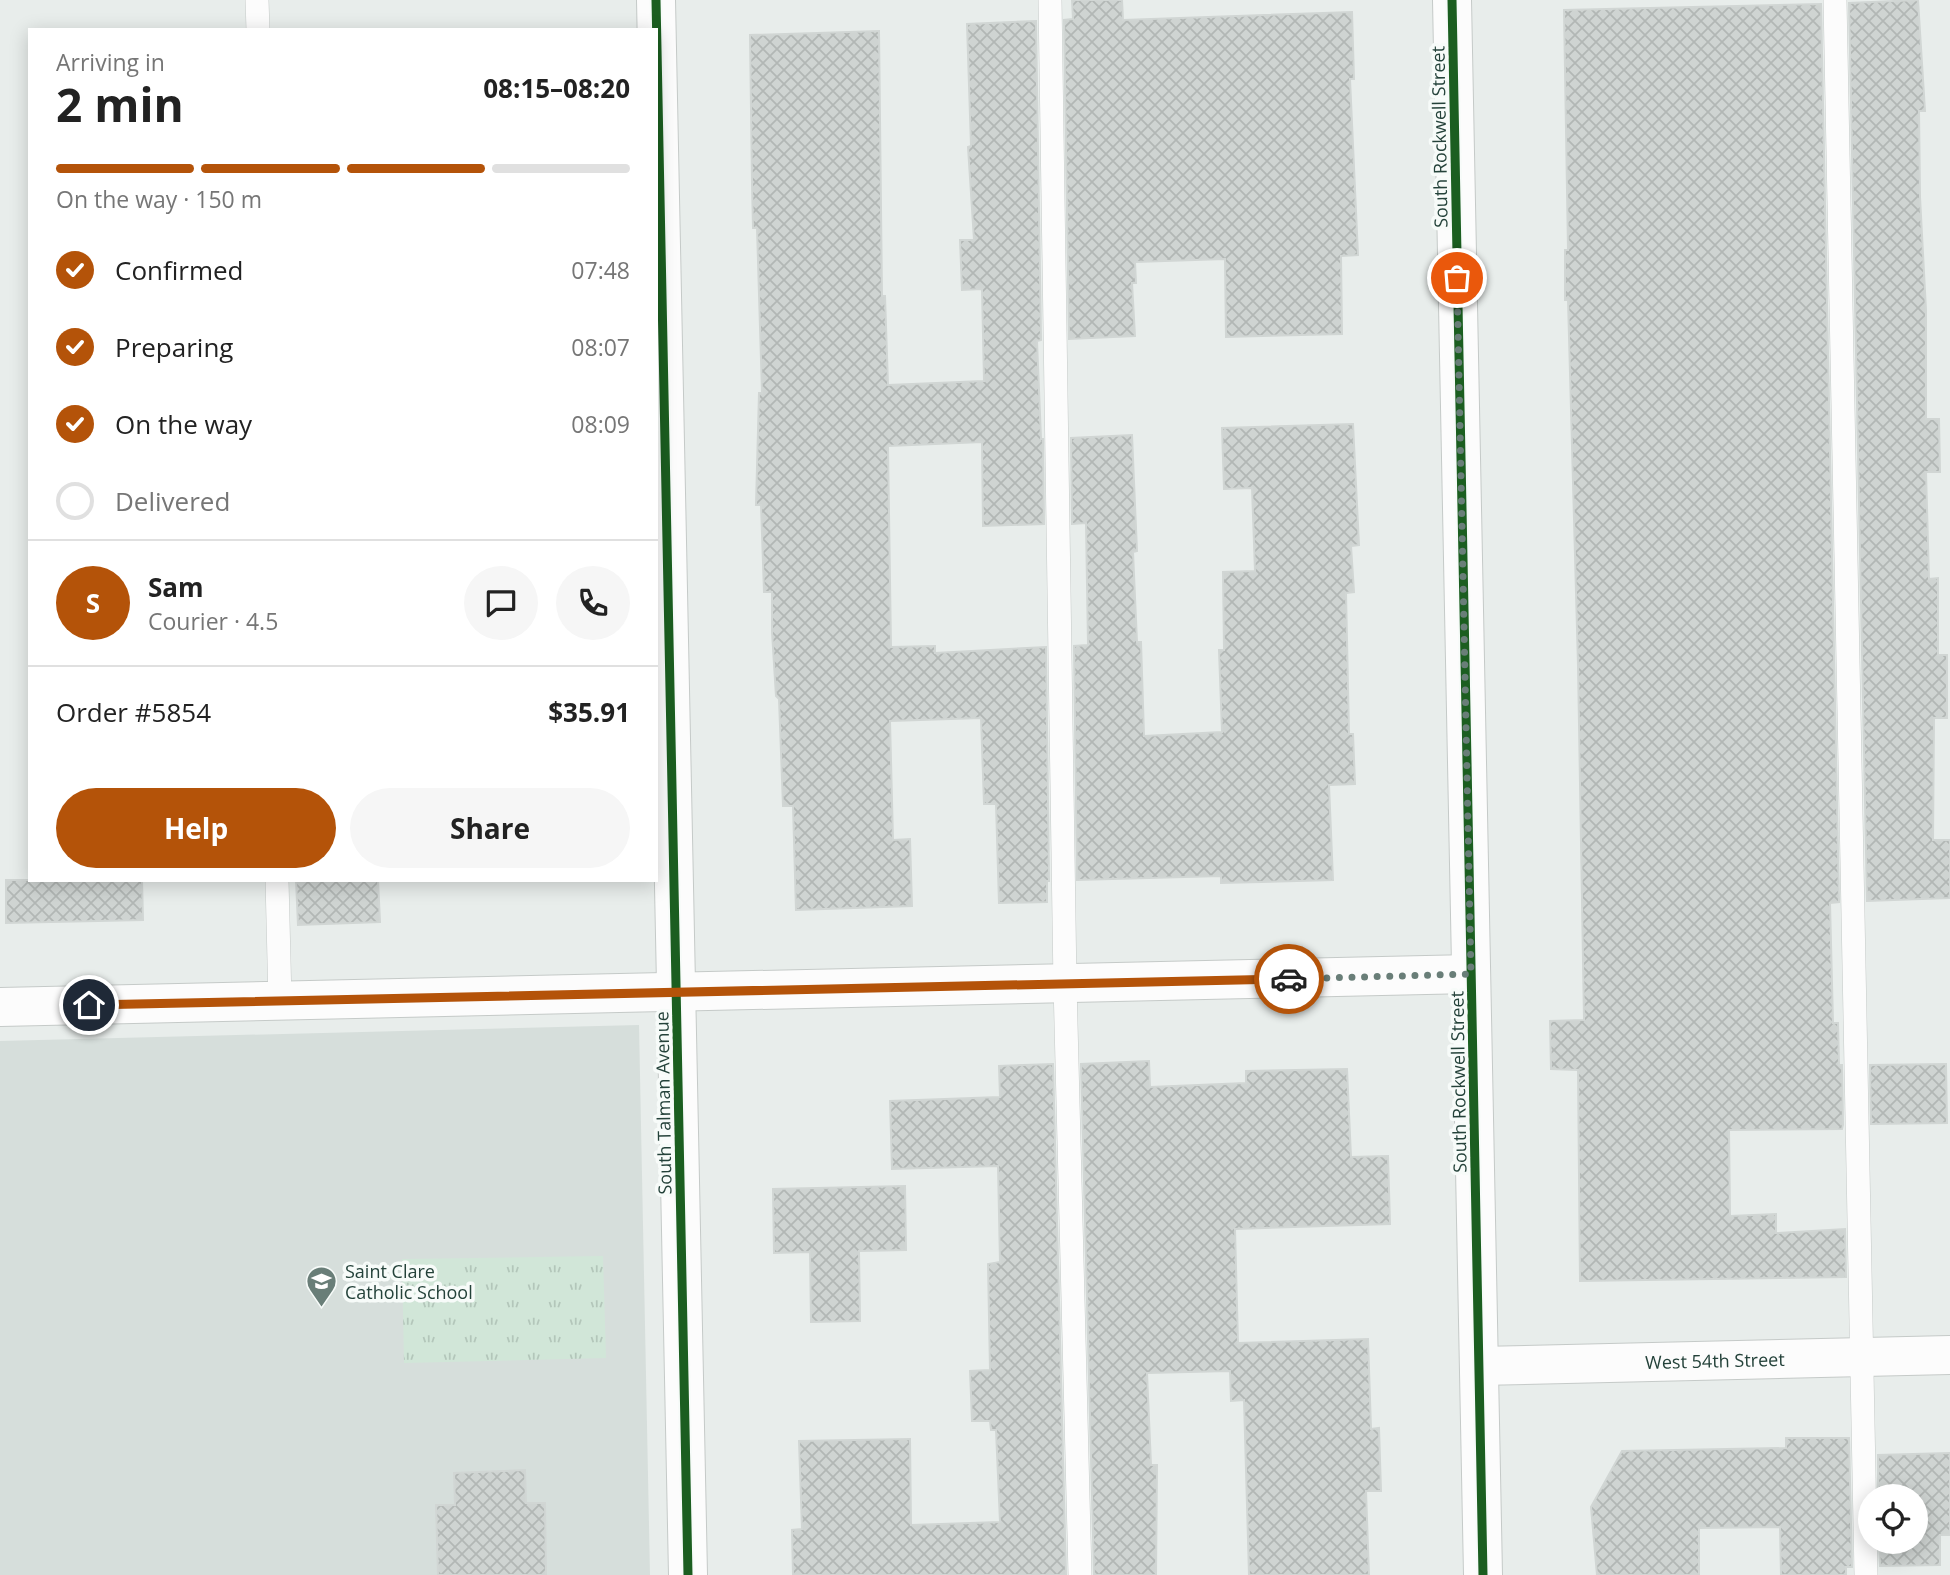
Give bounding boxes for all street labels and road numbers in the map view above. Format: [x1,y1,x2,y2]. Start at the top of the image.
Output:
street label: South Rockwell Street [1425,46,1453,228]
street label: South Rockwell Street [1444,991,1472,1173]
street label: South Talman Avenue [649,1011,677,1195]
street label: West 54th Street [1645,1347,1785,1374]

